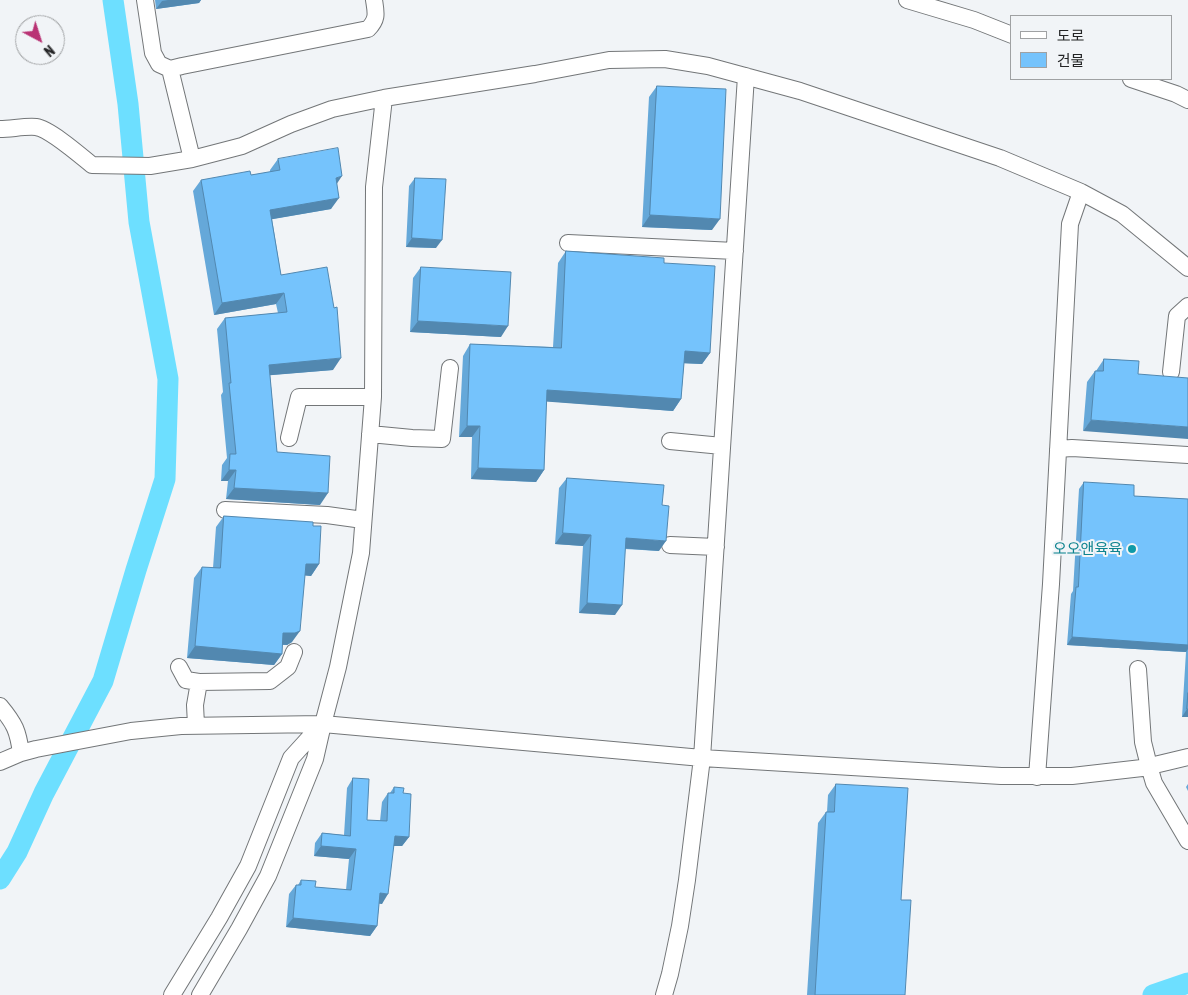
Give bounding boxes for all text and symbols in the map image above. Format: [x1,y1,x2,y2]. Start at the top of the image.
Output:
north arrow [15,15,65,65]
legend [1010,15,1173,80]
text: 도로 [1057,27,1085,44]
text: N [41,42,57,60]
text: 건물 [1057,52,1085,69]
place label: 오오앤육육 [1053,540,1122,558]
marker: 오오앤육육 [1126,543,1138,555]

